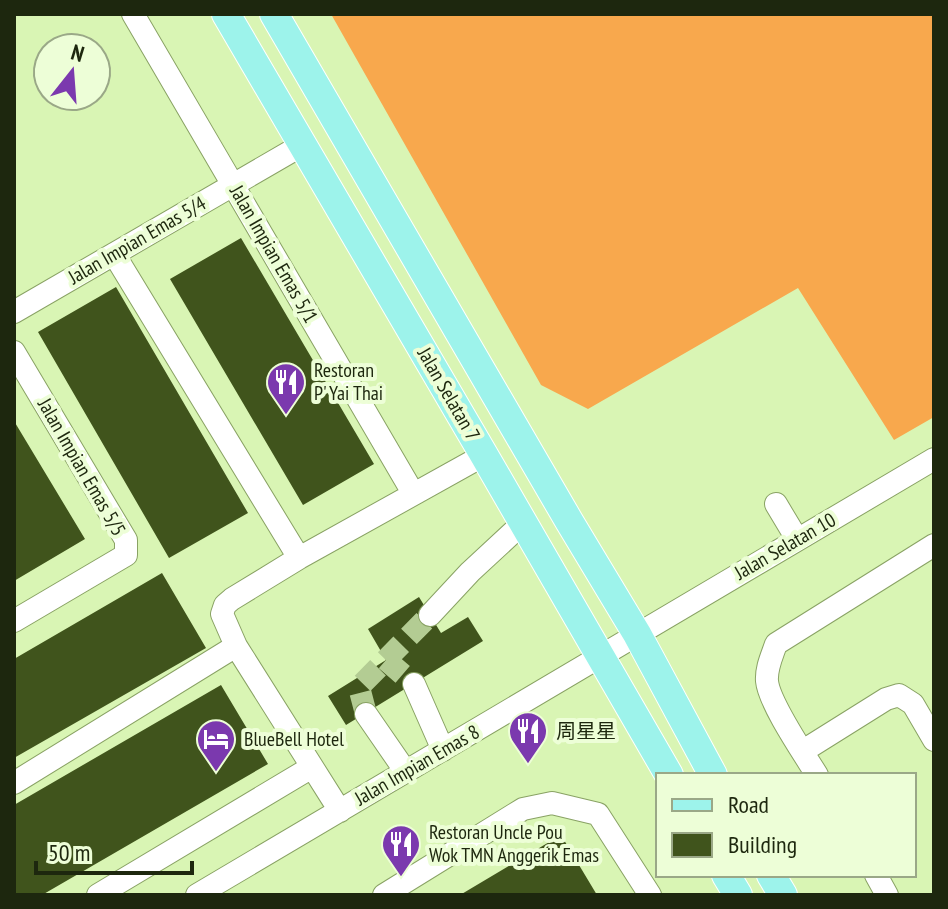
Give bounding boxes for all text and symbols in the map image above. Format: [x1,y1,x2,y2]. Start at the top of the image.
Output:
north arrow [32,32,112,112]
text: N [68,38,88,68]
street label: Jalan Impian Emas 5/1 [224,180,324,328]
street label: Jalan Impian Emas 5/4 [63,190,211,290]
street label: Jalan Selatan 7 [411,342,486,445]
place label: Restoran P' Yai Thai [314,357,383,406]
restaurant icon: Restoran P' Yai Thai [265,361,307,416]
street label: Jalan Impian Emas 5/5 [32,393,132,541]
street label: Jalan Selatan 10 [729,507,840,586]
restaurant icon: 周星星 [507,710,549,765]
hotel icon: BlueBell Hotel [195,718,237,773]
place label: 周星星 [556,718,616,744]
street label: Jalan Impian Emas 8 [349,719,484,812]
place label: BlueBell Hotel [244,726,344,752]
legend [656,773,916,877]
text: Road [728,789,769,820]
place label: Restoran Uncle Pou Wok TMN Anggerik Emas [429,819,599,868]
restaurant icon: Restoran Uncle Pou Wok TMN Anggerik Emas [380,823,422,878]
scale bar [36,825,192,875]
text: Building [728,829,797,860]
text: 50 m [48,837,90,868]

